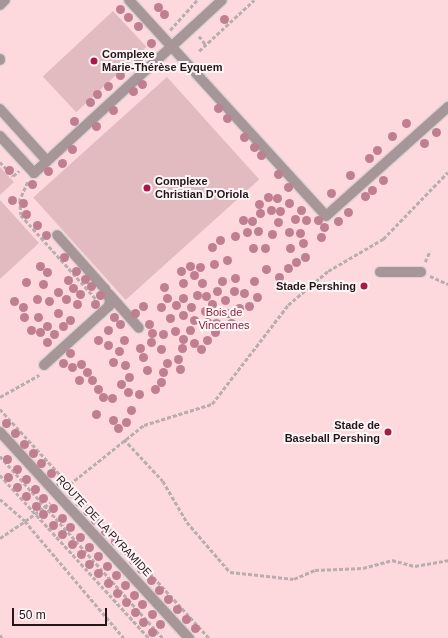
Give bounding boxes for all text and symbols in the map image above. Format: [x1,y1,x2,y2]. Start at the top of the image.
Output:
place label: Complexe Marie-Thérèse Eyquem [102,48,222,74]
marker: Complexe Marie-Thérèse Eyquem [89,56,99,66]
place label: Complexe Christian D’Oriola [155,175,249,201]
marker: Complexe Christian D’Oriola [142,183,152,193]
place label: Stade Pershing [276,279,356,293]
marker: Stade Pershing [359,281,369,291]
park label: Bois de Vincennes [198,306,250,332]
place label: Stade de Baseball Pershing [285,419,380,445]
marker: Stade de Baseball Pershing [383,427,393,437]
street label: ROUTE DE LA PYRAMIDE [54,473,154,579]
scale bar [14,600,109,626]
text: 50 m [19,608,46,622]

